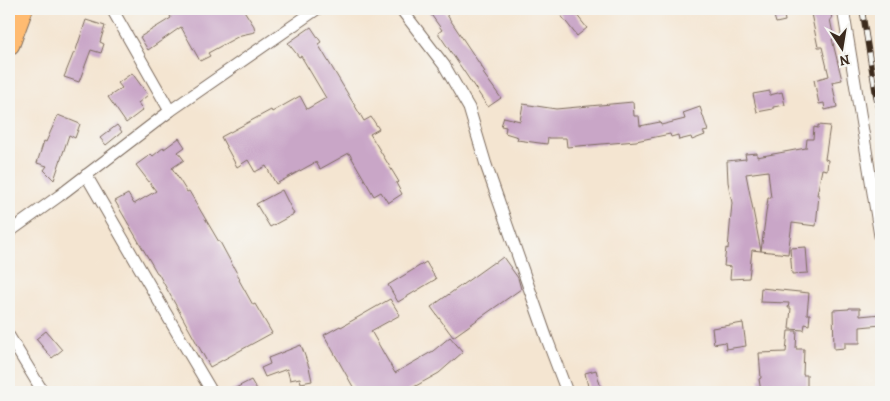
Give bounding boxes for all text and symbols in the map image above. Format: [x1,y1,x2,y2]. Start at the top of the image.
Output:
north arrow [818,22,868,72]
text: N [838,50,852,71]

